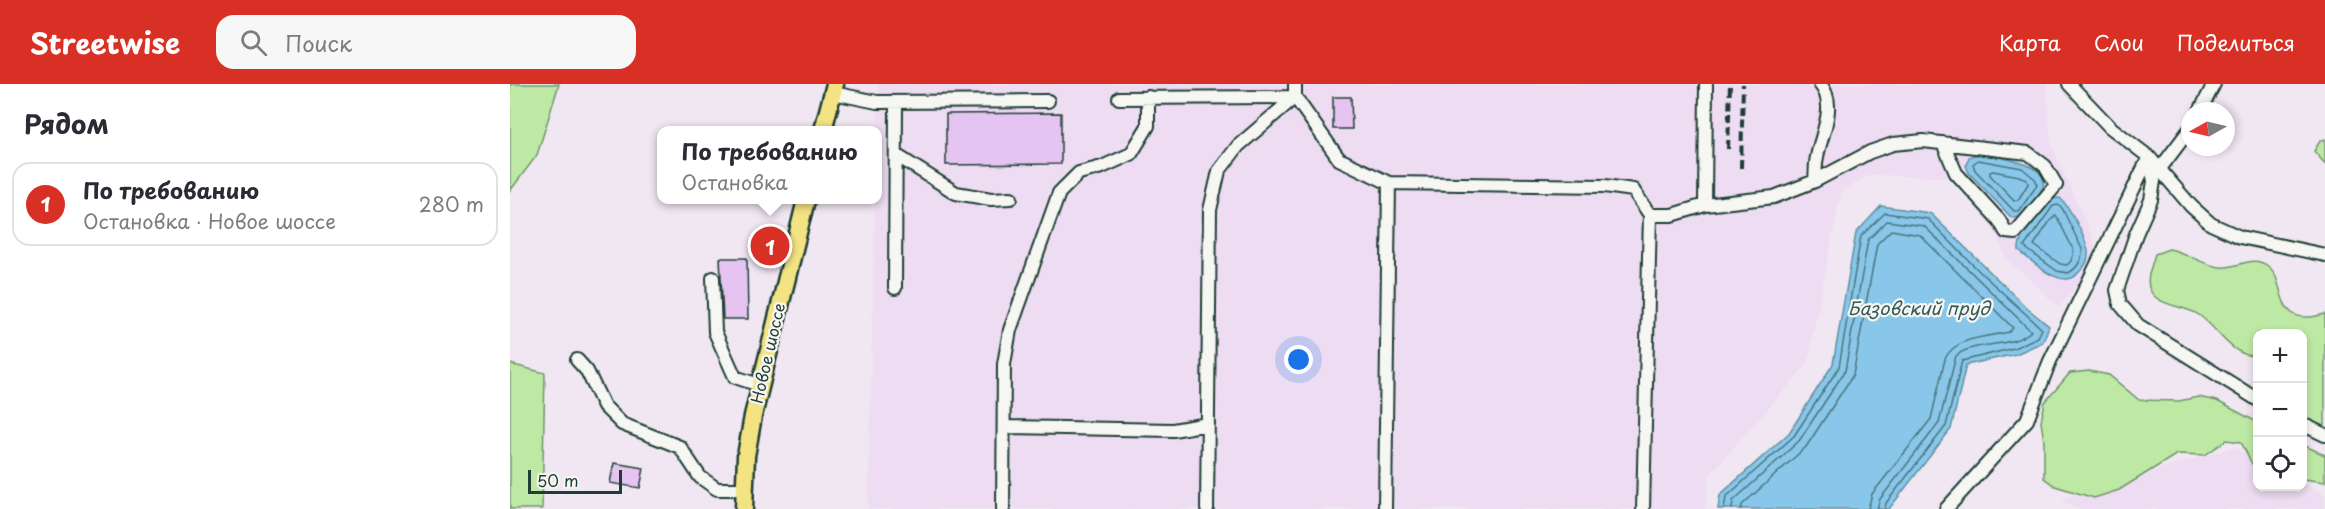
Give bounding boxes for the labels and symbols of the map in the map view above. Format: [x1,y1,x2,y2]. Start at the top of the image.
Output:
north arrow [2181,102,2235,156]
pin: 1 [750,224,790,268]
water label: Базовский пруд [1848,294,1991,321]
street label: Новое шоссе [744,300,790,406]
your location [1284,345,1313,374]
scale bar [528,467,622,494]

